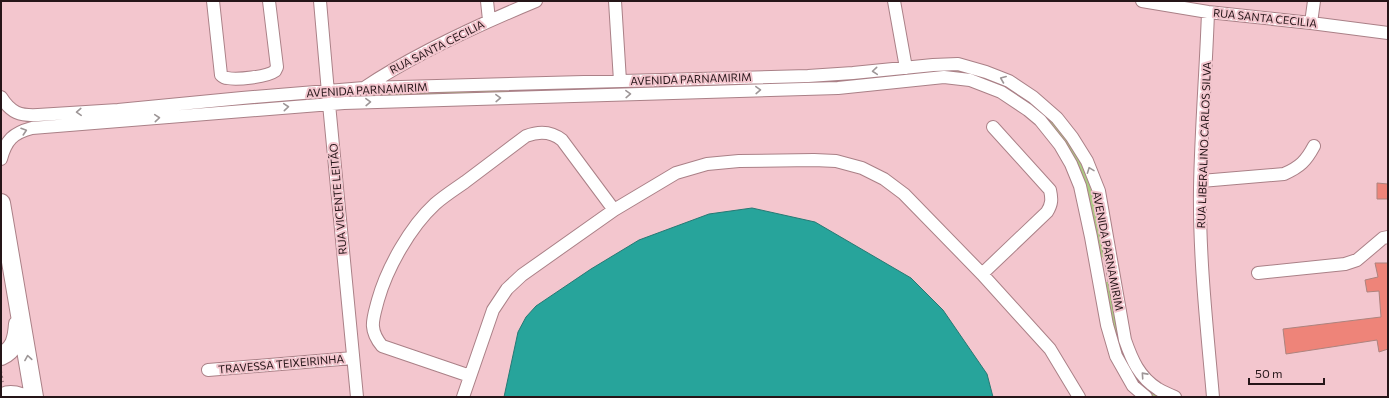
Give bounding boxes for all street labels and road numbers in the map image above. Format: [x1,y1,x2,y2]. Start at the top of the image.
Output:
street label: RUA SANTA CECILIA [1213,6,1318,29]
street label: RUA SANTA CECILIA [387,17,487,76]
street label: RUA LIBERALINO CARLOS SILVA [1194,61,1213,229]
street label: AVENIDA PARNAMIRIM [630,70,752,87]
street label: AVENIDA PARNAMIRIM [306,80,428,99]
street label: RUA VICENTE LEITÃO [326,143,349,255]
street label: AVENIDA PARNAMIRIM [1091,190,1126,312]
street label: TRAVESSA TEIXEIRINHA [218,351,345,375]

